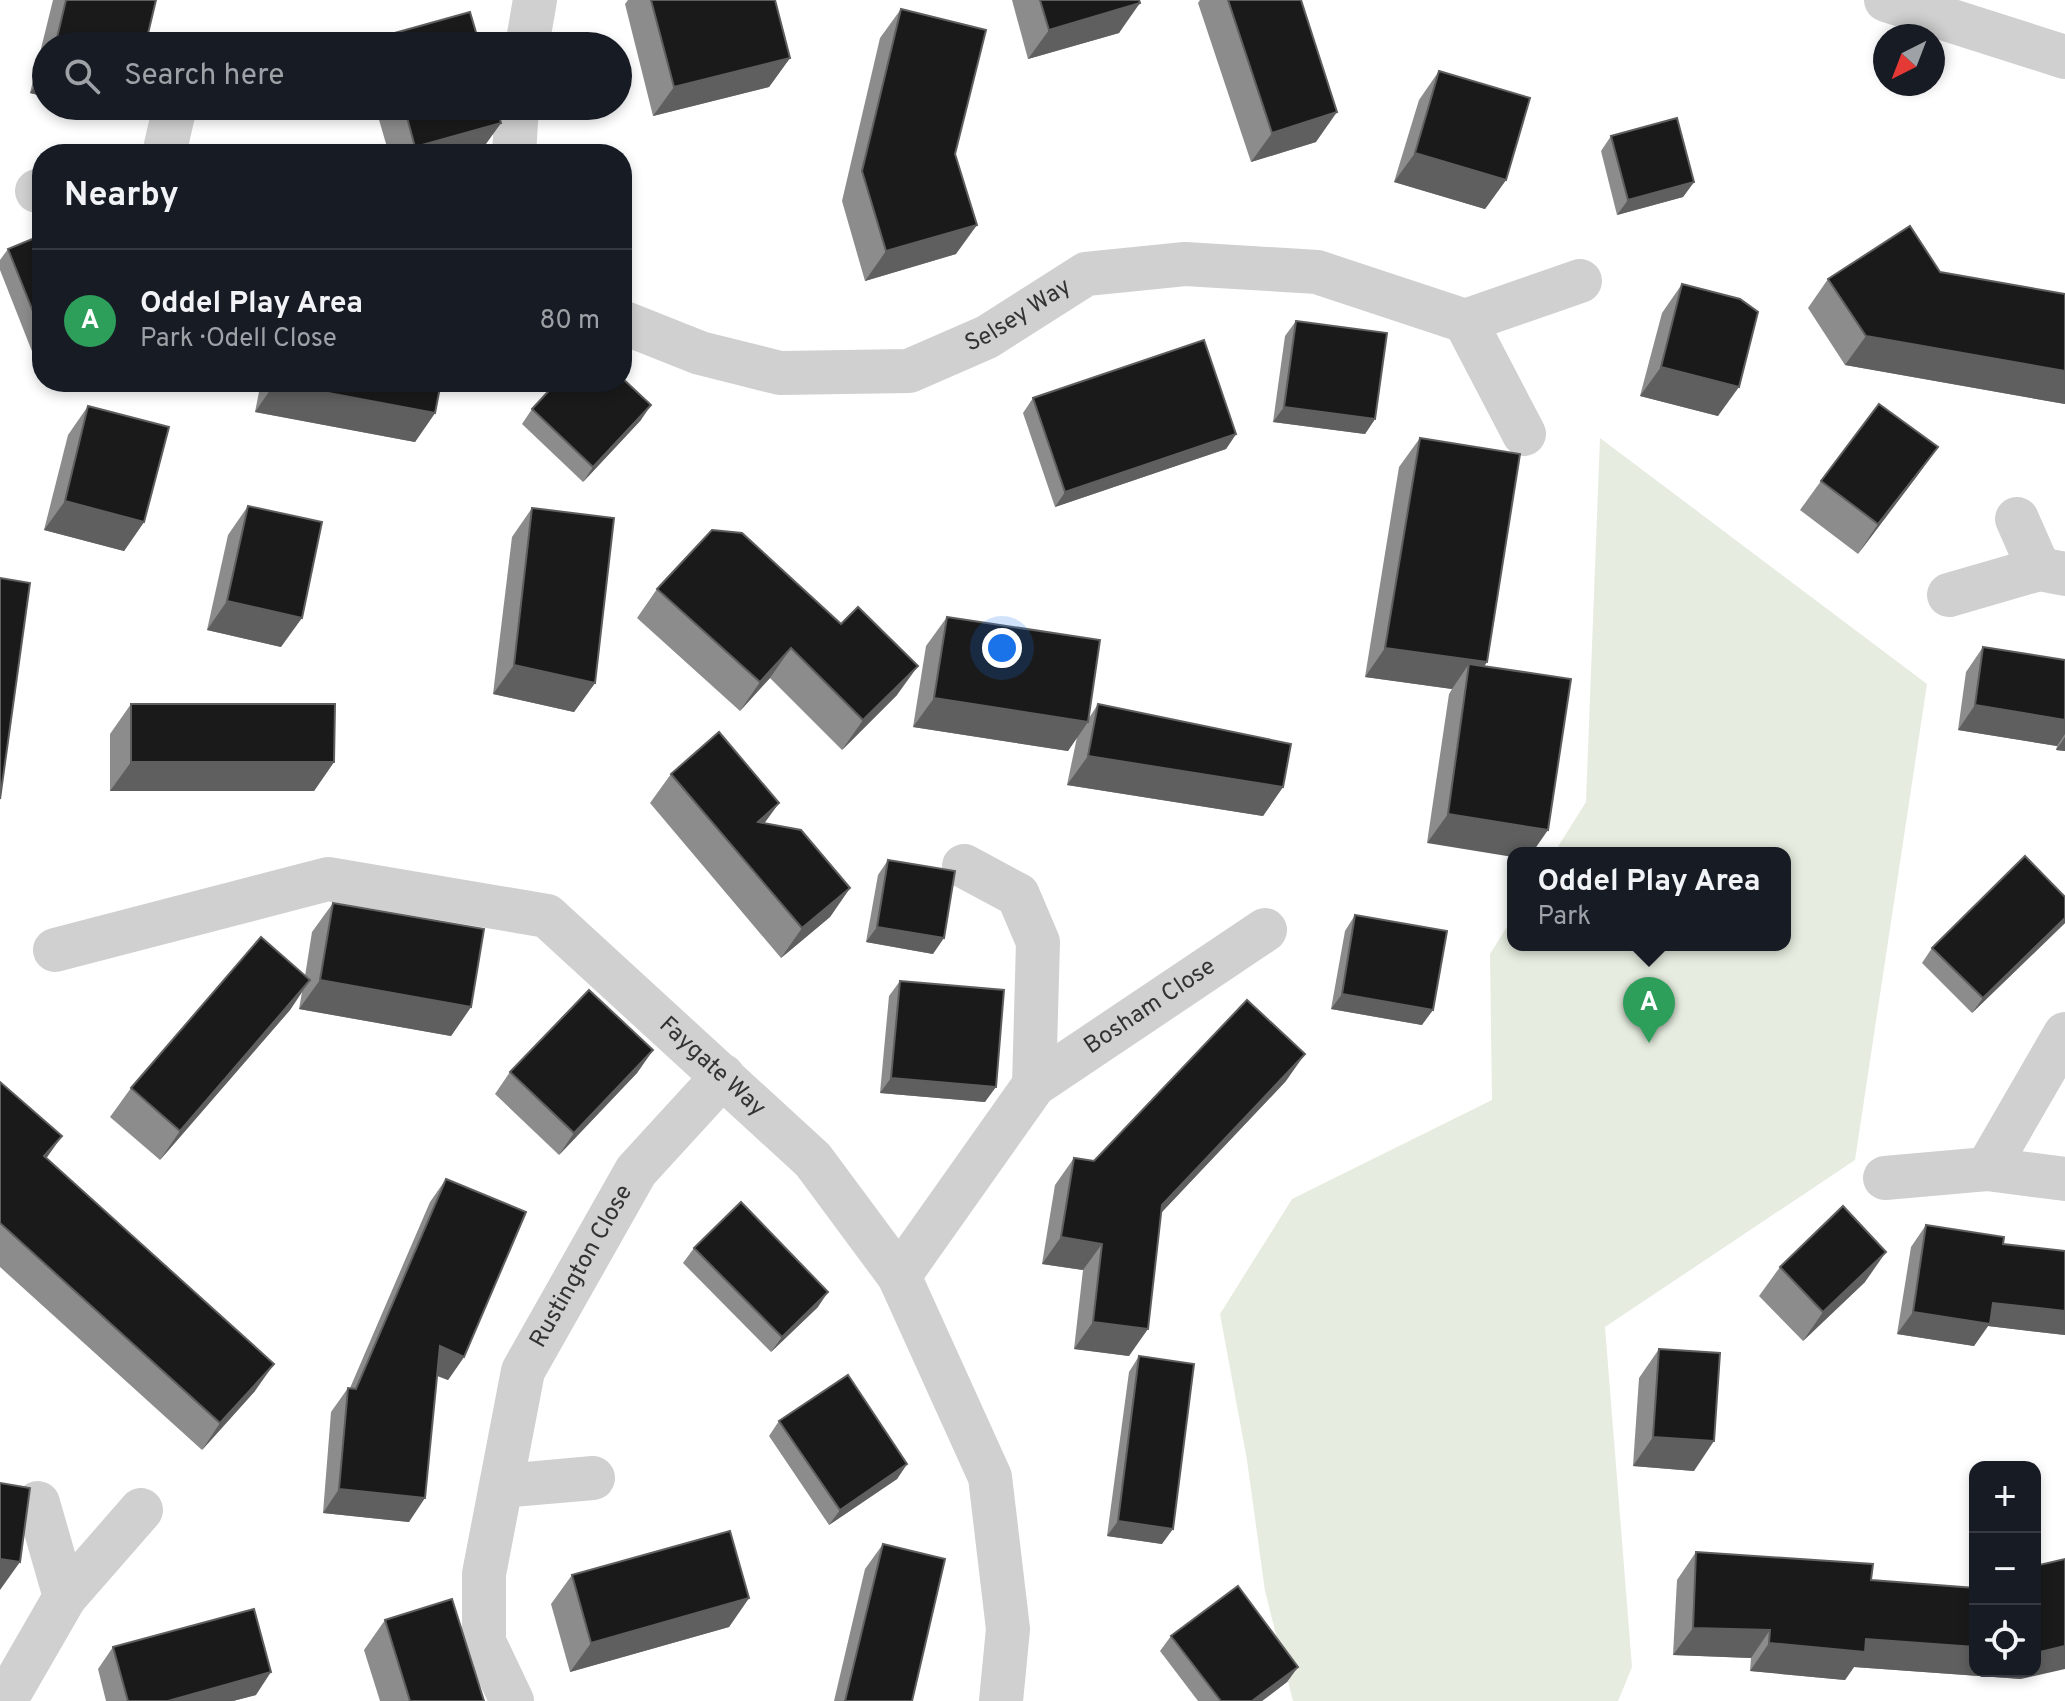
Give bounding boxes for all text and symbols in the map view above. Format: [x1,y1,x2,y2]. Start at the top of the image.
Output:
north arrow [1873,24,1945,96]
search box [32,32,632,120]
icon: search [60,54,104,98]
text: Search here [124,58,284,95]
text: Nearby [64,175,179,218]
street label: Selsey Way [961,272,1077,360]
text: Oddel Play Area [140,286,363,323]
text: A [81,305,99,338]
text: 80 m [540,305,600,338]
text: Park · Odell Close [140,323,337,356]
your location [982,628,1022,668]
popup [1507,847,1791,951]
text: Oddel Play Area [1538,864,1761,901]
text: Park [1538,901,1591,934]
street label: Bosham Close [1079,952,1222,1062]
pin: A [1623,977,1675,1043]
street label: Faygate Way [652,1011,772,1124]
street label: Rustington Close [524,1180,640,1353]
map controls [1969,1461,2041,1677]
button: + [1969,1461,2041,1533]
button: − [1969,1533,2041,1605]
button: locate [1969,1605,2041,1677]

